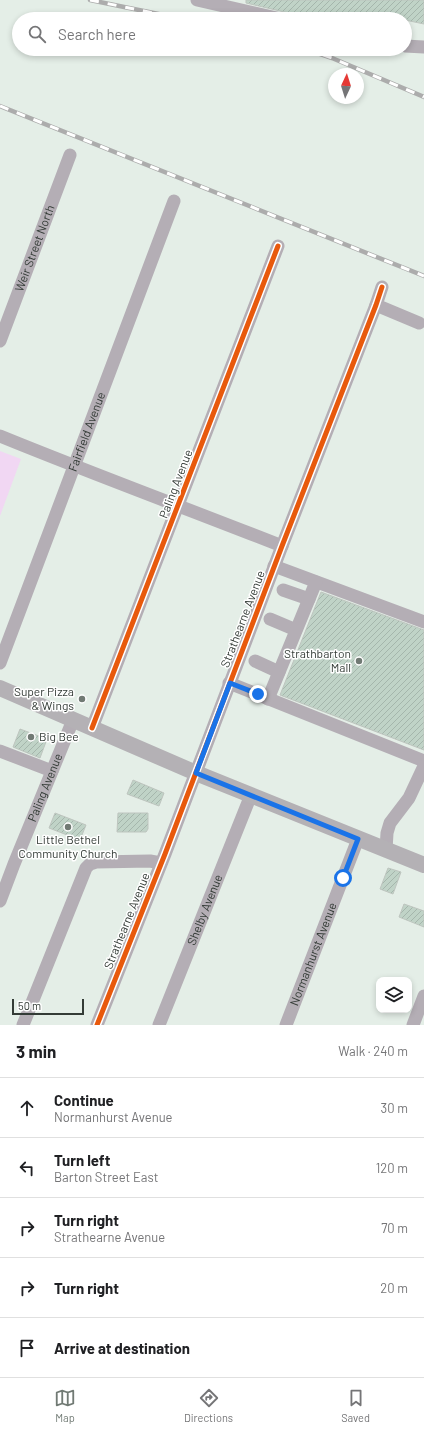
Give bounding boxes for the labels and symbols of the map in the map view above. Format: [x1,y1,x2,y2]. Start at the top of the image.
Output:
north arrow [328,68,364,104]
street label: Weir Street North [11,203,57,293]
street label: Fairfield Avenue [65,390,107,473]
street label: Paling Avenue [156,447,195,520]
street label: Strathearne Avenue [217,568,267,669]
place label: Strathbarton Mall [284,646,351,674]
marker: Strathbarton Mall [354,656,364,666]
place label: Super Pizza & Wings [14,684,74,712]
route end [249,685,267,703]
marker: Super Pizza & Wings [77,694,87,704]
place label: Big Bee [39,729,79,743]
marker: Big Bee [26,732,36,742]
street label: Paling Avenue [24,751,65,824]
marker: Little Bethel Community Church [63,822,73,832]
place label: Little Bethel Community Church [18,832,118,860]
route start [334,869,352,887]
street label: Strathearne Avenue [100,870,152,971]
street label: Shelby Avenue [184,872,225,947]
street label: Normanhurst Avenue [286,900,339,1007]
scale bar [12,997,84,1016]

